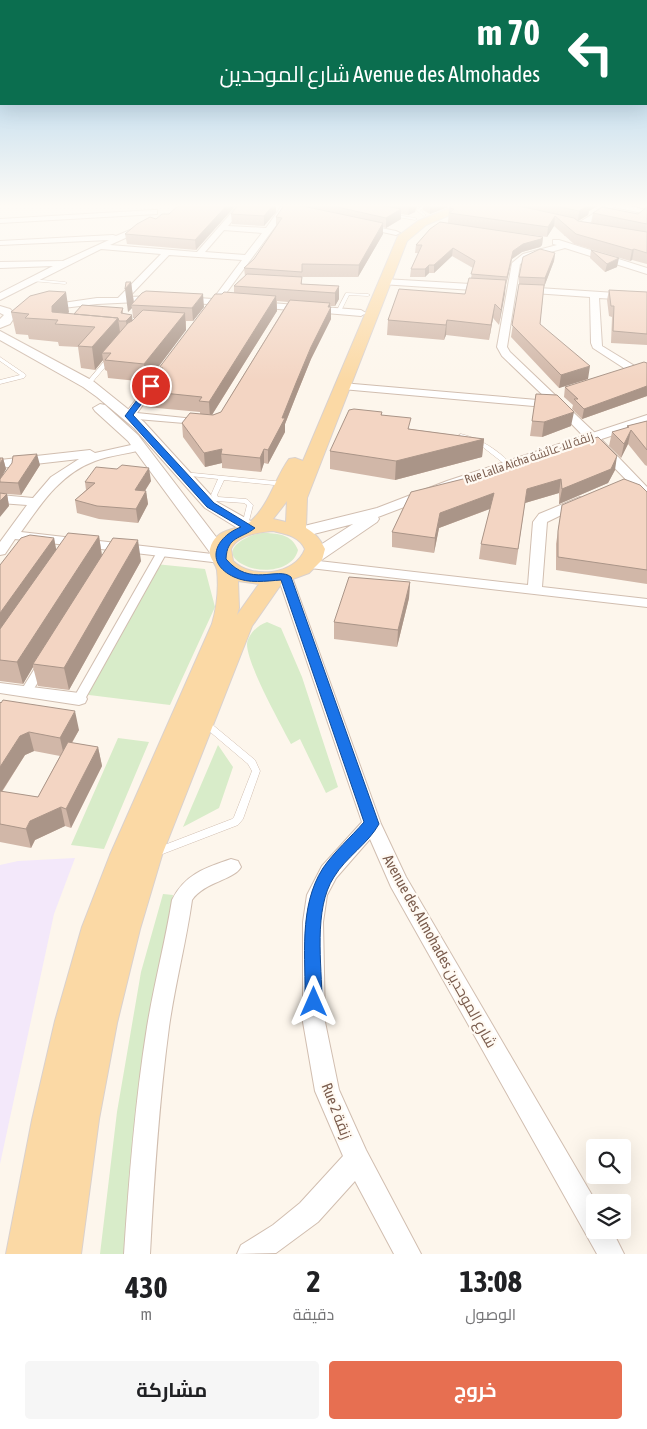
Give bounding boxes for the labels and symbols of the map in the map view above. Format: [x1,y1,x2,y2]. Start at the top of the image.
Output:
pin [130,365,172,407]
street label: Rue Lalla Aicha زنقة للا عائشة [463,429,595,487]
street label: Avenue des Almohades شارع الموحدين [377,851,500,1052]
position arrow [287,975,339,1027]
street label: Rue 2 زنقة [318,1080,355,1142]

